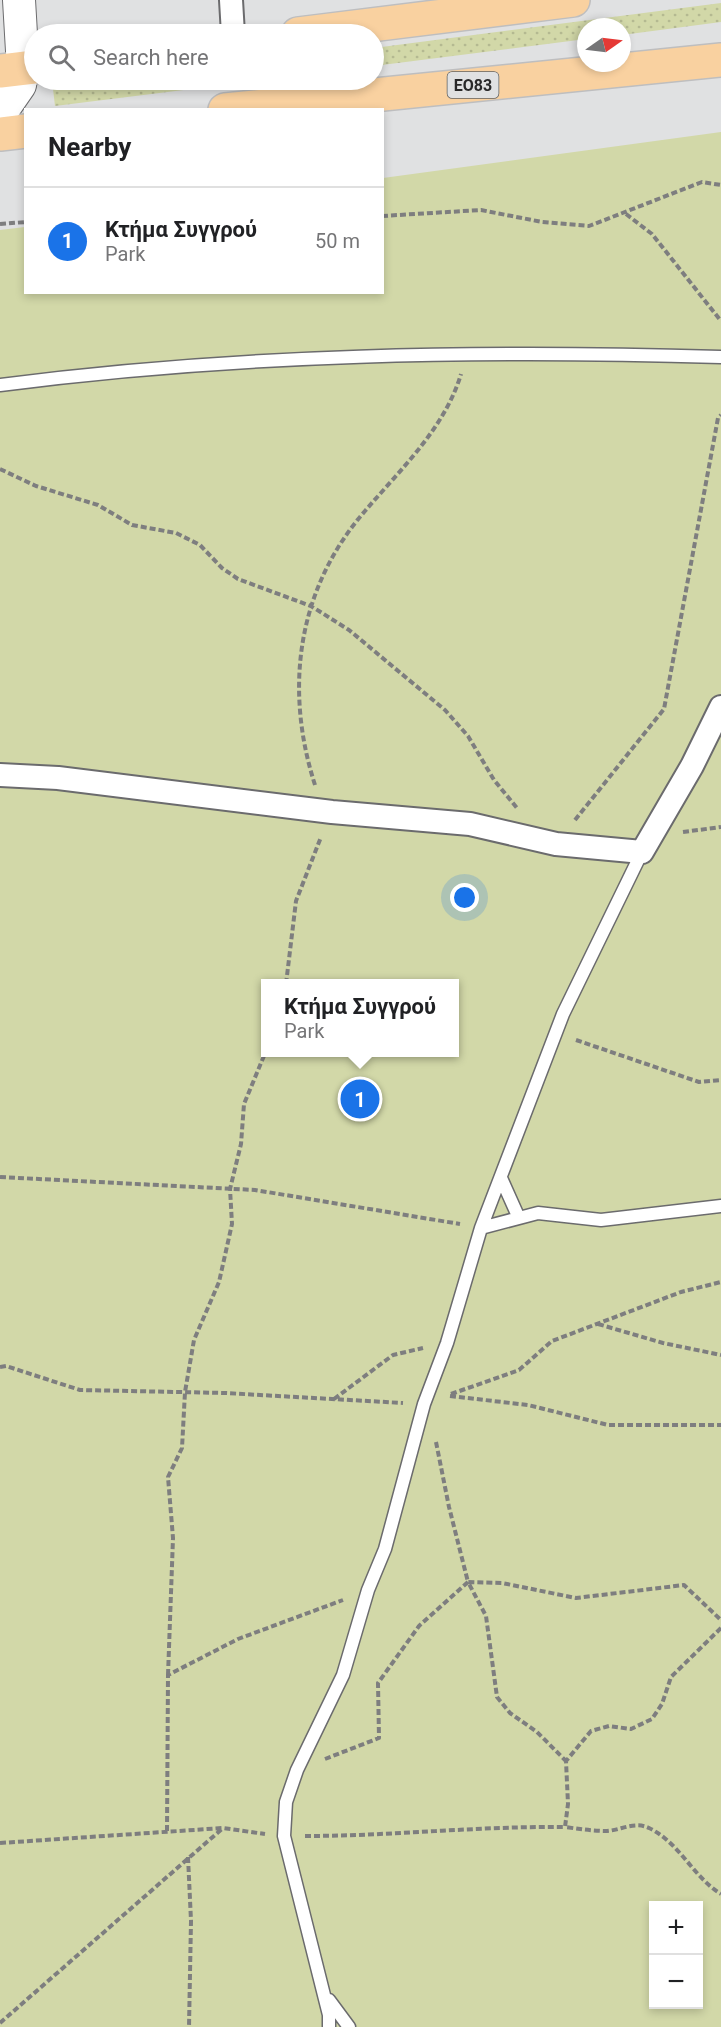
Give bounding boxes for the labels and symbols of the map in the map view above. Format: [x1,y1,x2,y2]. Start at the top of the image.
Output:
north arrow [577,18,631,72]
road number: ΕΟ83 [448,72,498,98]
your location [450,883,479,912]
pin: 1 [340,1076,380,1122]

